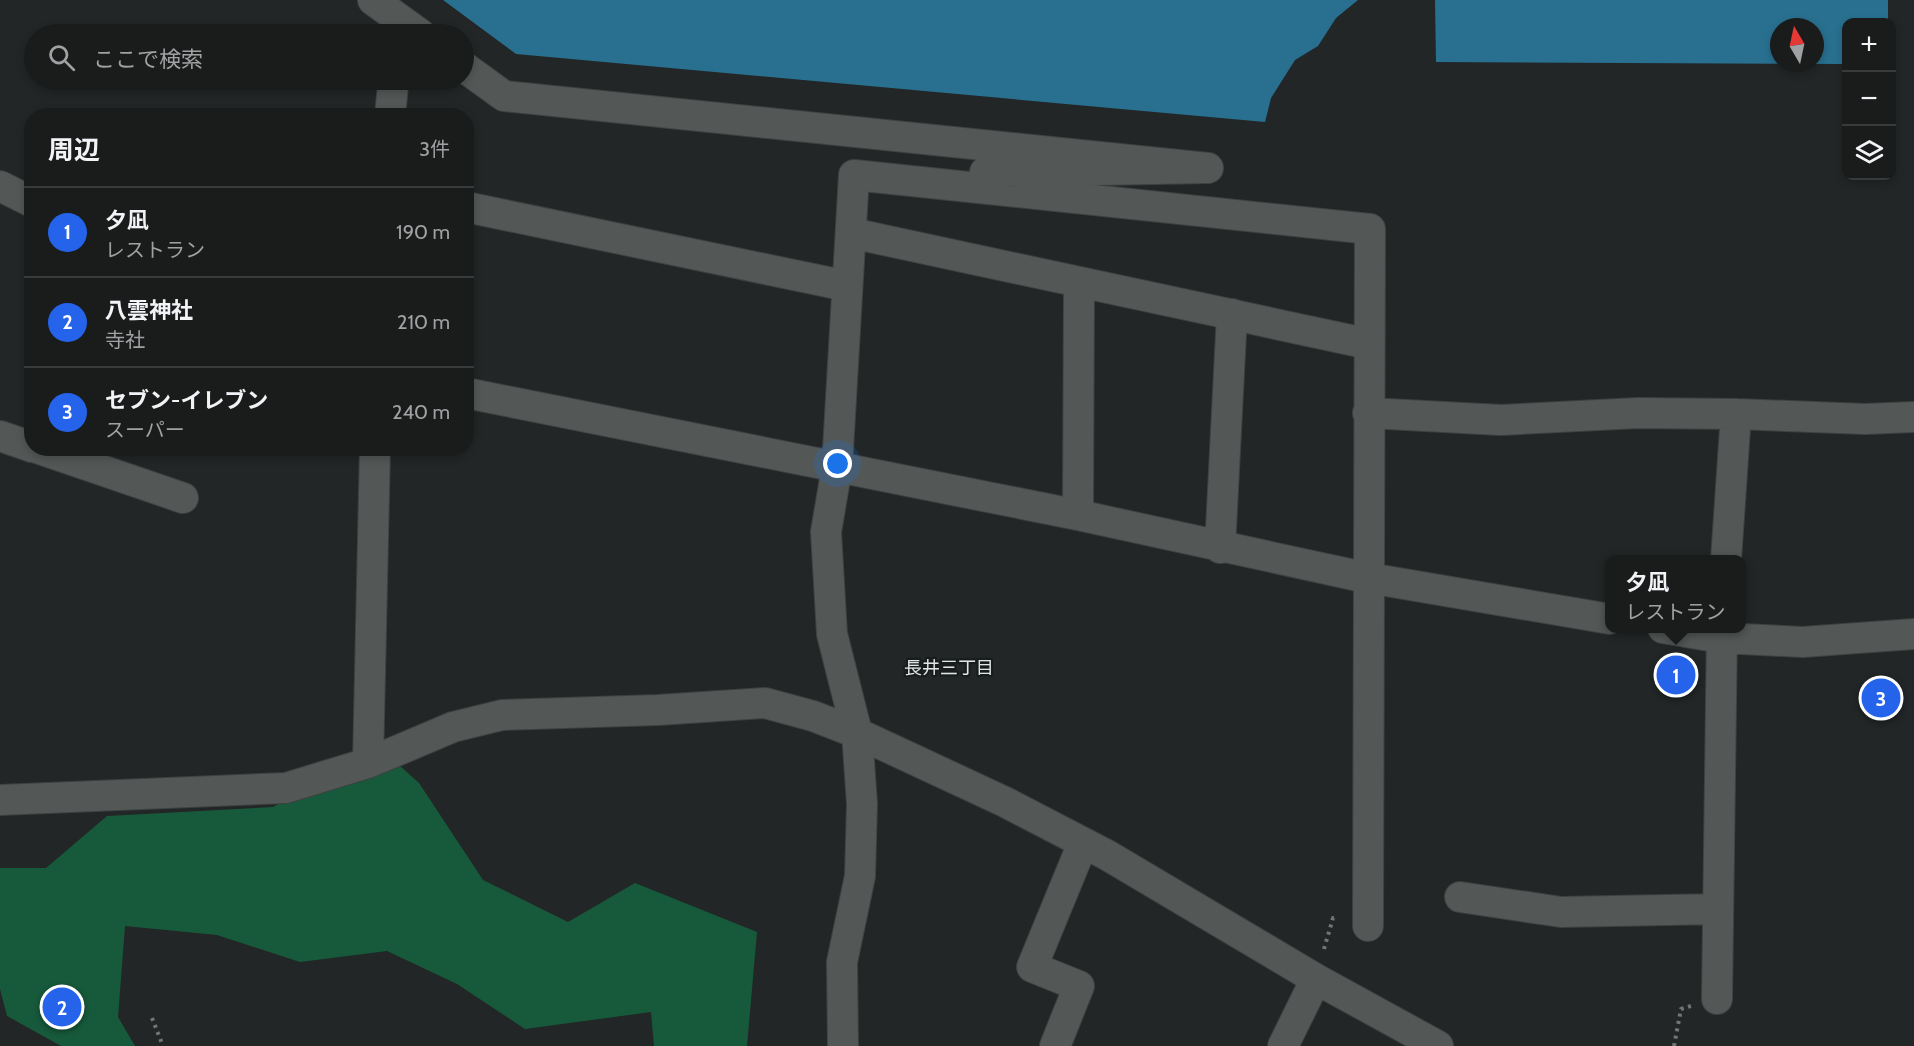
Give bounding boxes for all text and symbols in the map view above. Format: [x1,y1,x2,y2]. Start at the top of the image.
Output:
north arrow [1770,18,1824,72]
map controls [1842,18,1896,180]
button: + [1842,18,1896,72]
search box [24,24,474,90]
icon: search [45,41,78,74]
text: ここで検索 [93,46,203,73]
button: − [1842,72,1896,126]
button: layers [1842,126,1896,180]
text: 周辺 [48,134,100,166]
text: 3件 [419,137,450,161]
text: 夕凪 [105,207,149,234]
text: 1 [64,220,71,244]
text: 190 m [396,220,450,244]
text: レストラン [105,238,205,262]
text: 八雲神社 [105,297,193,324]
text: 2 [62,310,73,334]
text: 210 m [397,310,450,334]
text: 寺社 [105,328,145,352]
text: セブン-イレブン [105,387,268,414]
text: 3 [62,400,73,424]
text: 240 m [392,400,450,424]
text: スーパー [105,418,185,442]
your location [823,449,852,478]
popup [1605,555,1746,633]
text: 夕凪 [1626,569,1670,596]
text: レストラン [1626,600,1726,624]
pin: 1 [1656,652,1696,698]
district label: 長井三丁目 [904,657,994,679]
pin: 3 [1862,676,1900,720]
pin: 2 [42,984,82,1030]

